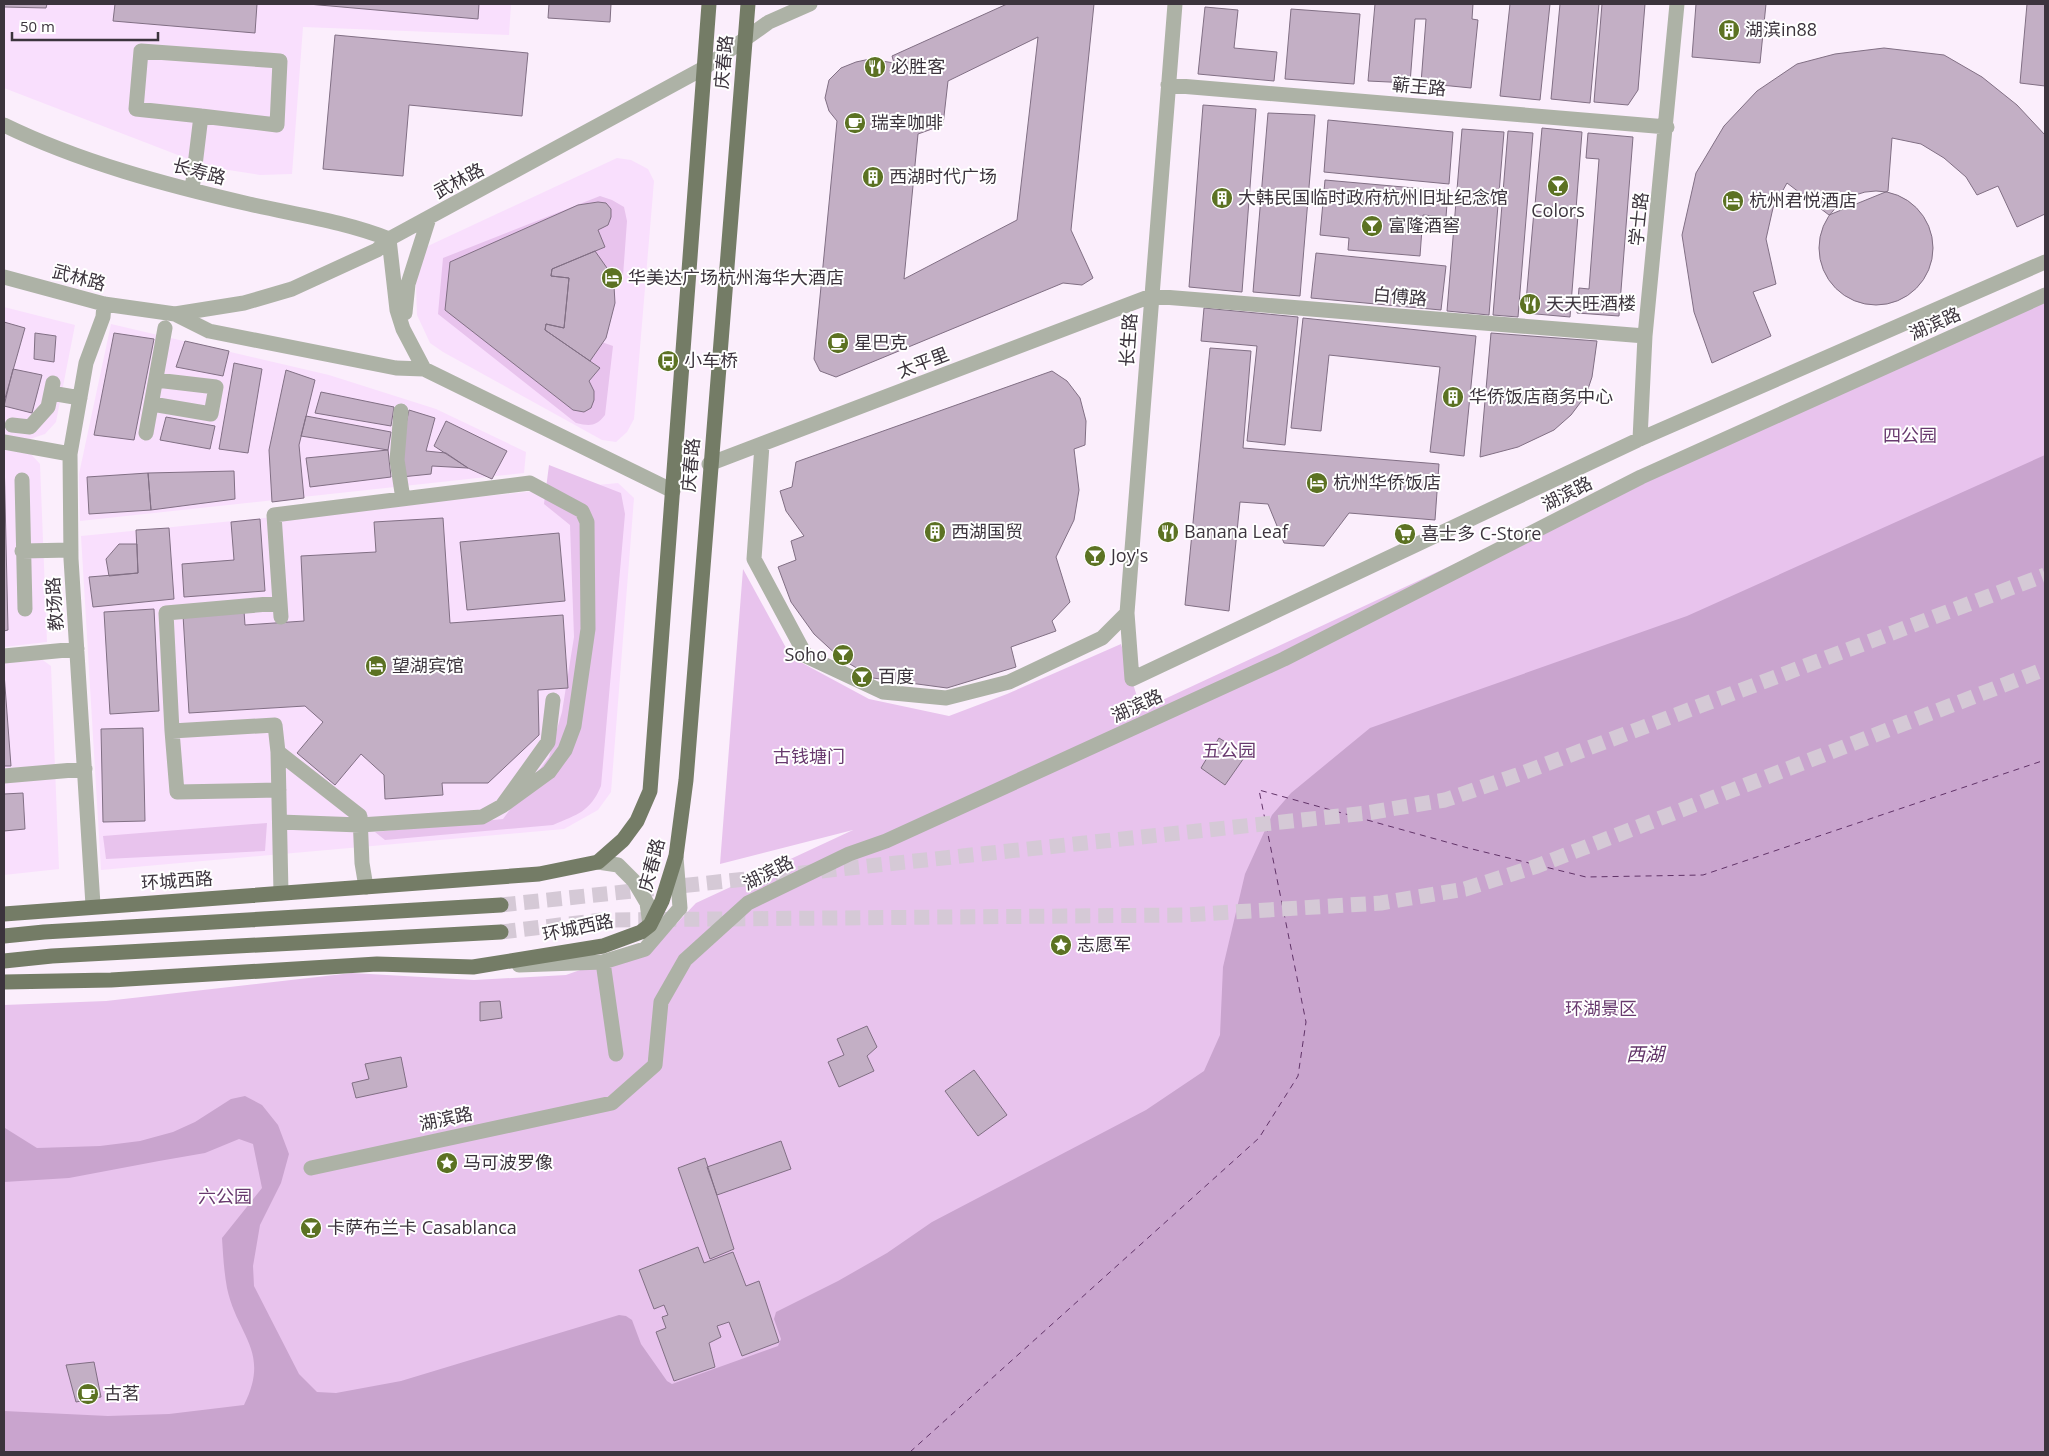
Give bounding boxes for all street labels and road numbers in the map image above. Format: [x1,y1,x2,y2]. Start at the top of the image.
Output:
street label: 庆春路 [709,34,737,90]
street label: 蕲王路 [1391,72,1447,100]
street label: 长寿路 [170,152,228,190]
street label: 武林路 [429,157,488,203]
street label: 学士路 [1623,191,1653,247]
street label: 武林路 [50,258,108,296]
street label: 白傅路 [1372,282,1428,310]
street label: 湖滨路 [1905,301,1964,345]
street label: 长生路 [1114,312,1142,368]
street label: 太平里 [893,341,952,383]
street label: 庆春路 [676,437,704,493]
street label: 湖滨路 [1537,470,1596,516]
street label: 教场路 [40,576,68,632]
street label: 湖滨路 [1107,683,1166,727]
street label: 庆春路 [632,836,670,894]
street label: 湖滨路 [738,849,797,895]
street label: 环城西路 [140,866,214,894]
street label: 环城西路 [540,908,616,946]
street label: 湖滨路 [417,1101,475,1135]

